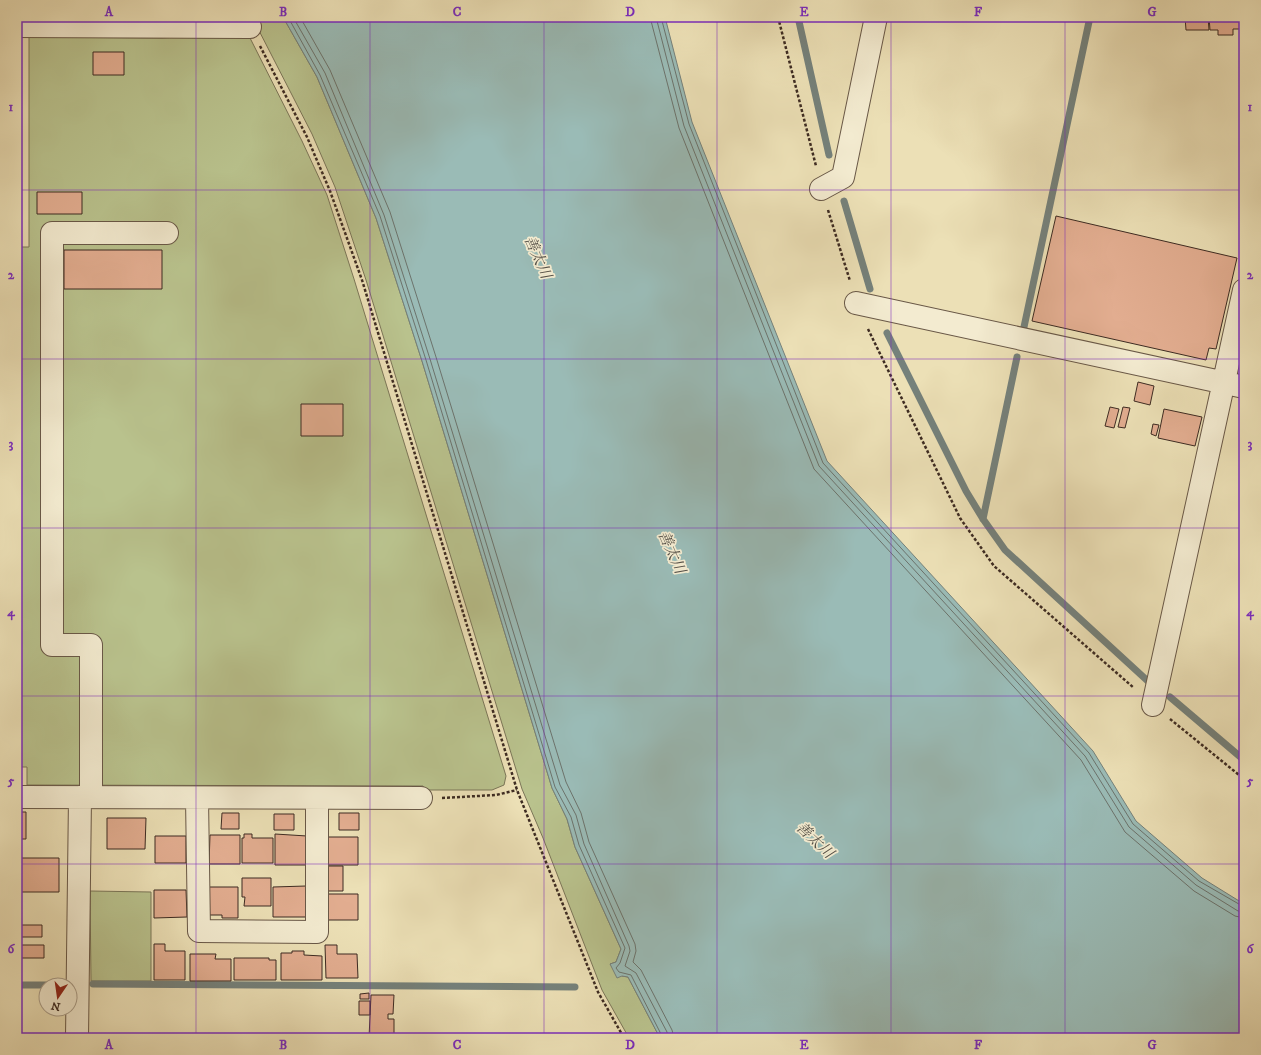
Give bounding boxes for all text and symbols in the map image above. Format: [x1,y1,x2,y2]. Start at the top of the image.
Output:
text: A [104,4,114,20]
text: B [279,4,287,20]
text: C [453,4,462,20]
text: D [625,4,635,20]
text: E [799,4,809,20]
text: F [974,4,983,20]
text: G [1147,4,1157,20]
text: 1 [9,99,14,115]
text: 1 [1248,99,1253,115]
water label: 善太川 [520,233,556,283]
text: 2 [8,267,15,283]
text: 2 [1247,267,1254,283]
text: 3 [9,436,14,452]
text: 3 [1248,436,1253,452]
water label: 善太川 [654,528,690,578]
text: 4 [6,604,15,621]
text: 4 [1245,604,1254,621]
text: 5 [7,773,15,789]
text: 5 [1246,773,1254,789]
water label: 善太川 [792,818,839,864]
text: 6 [8,941,16,957]
text: 6 [1247,941,1255,957]
north arrow [38,977,78,1017]
text: N [50,998,62,1014]
text: A [104,1037,114,1053]
text: B [279,1037,287,1053]
text: C [453,1037,462,1053]
text: D [625,1037,635,1053]
text: E [799,1037,809,1053]
text: F [974,1037,983,1053]
text: G [1147,1037,1157,1053]

